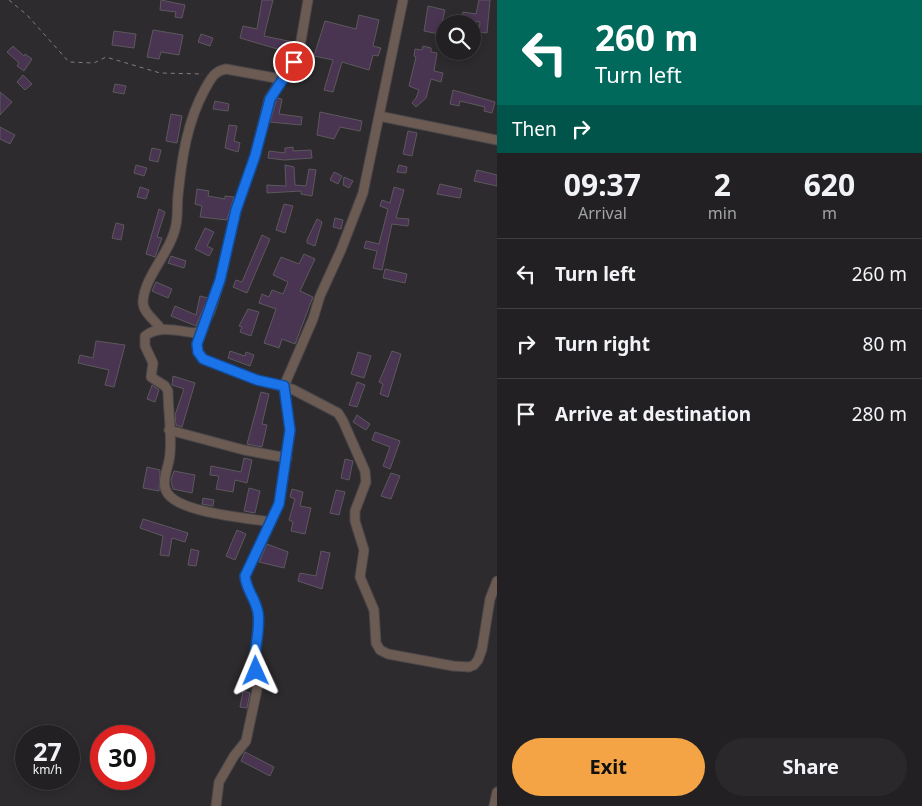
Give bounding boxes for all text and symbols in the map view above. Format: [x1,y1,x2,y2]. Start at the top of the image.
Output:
text: 260 m [595,14,698,61]
map controls [436,15,481,60]
button: search [436,15,481,60]
icon: left [512,20,577,85]
pin [273,41,315,83]
icon: arrive [280,48,308,76]
text: Turn left [595,59,682,89]
icon: right [567,115,595,143]
text: Then [512,116,557,142]
text: 09:37 [564,164,641,205]
text: 2 [714,164,731,205]
text: 620 [804,164,855,205]
text: Arrival [578,202,627,224]
text: min [708,202,737,224]
text: m [822,202,837,224]
icon: left [512,260,540,288]
text: Turn left [555,261,636,287]
text: 260 m [852,261,907,287]
icon: right [512,330,540,358]
text: Turn right [555,331,650,357]
text: 80 m [863,331,907,357]
icon: arrive [512,400,540,428]
text: Arrive at destination [555,401,751,427]
text: 280 m [852,401,907,427]
position arrow [229,644,281,696]
speed limit sign: 30 [90,725,155,790]
text: 27 [33,734,62,768]
button: Exit [512,738,705,796]
button: Share [715,738,907,796]
text: km/h [33,761,62,778]

